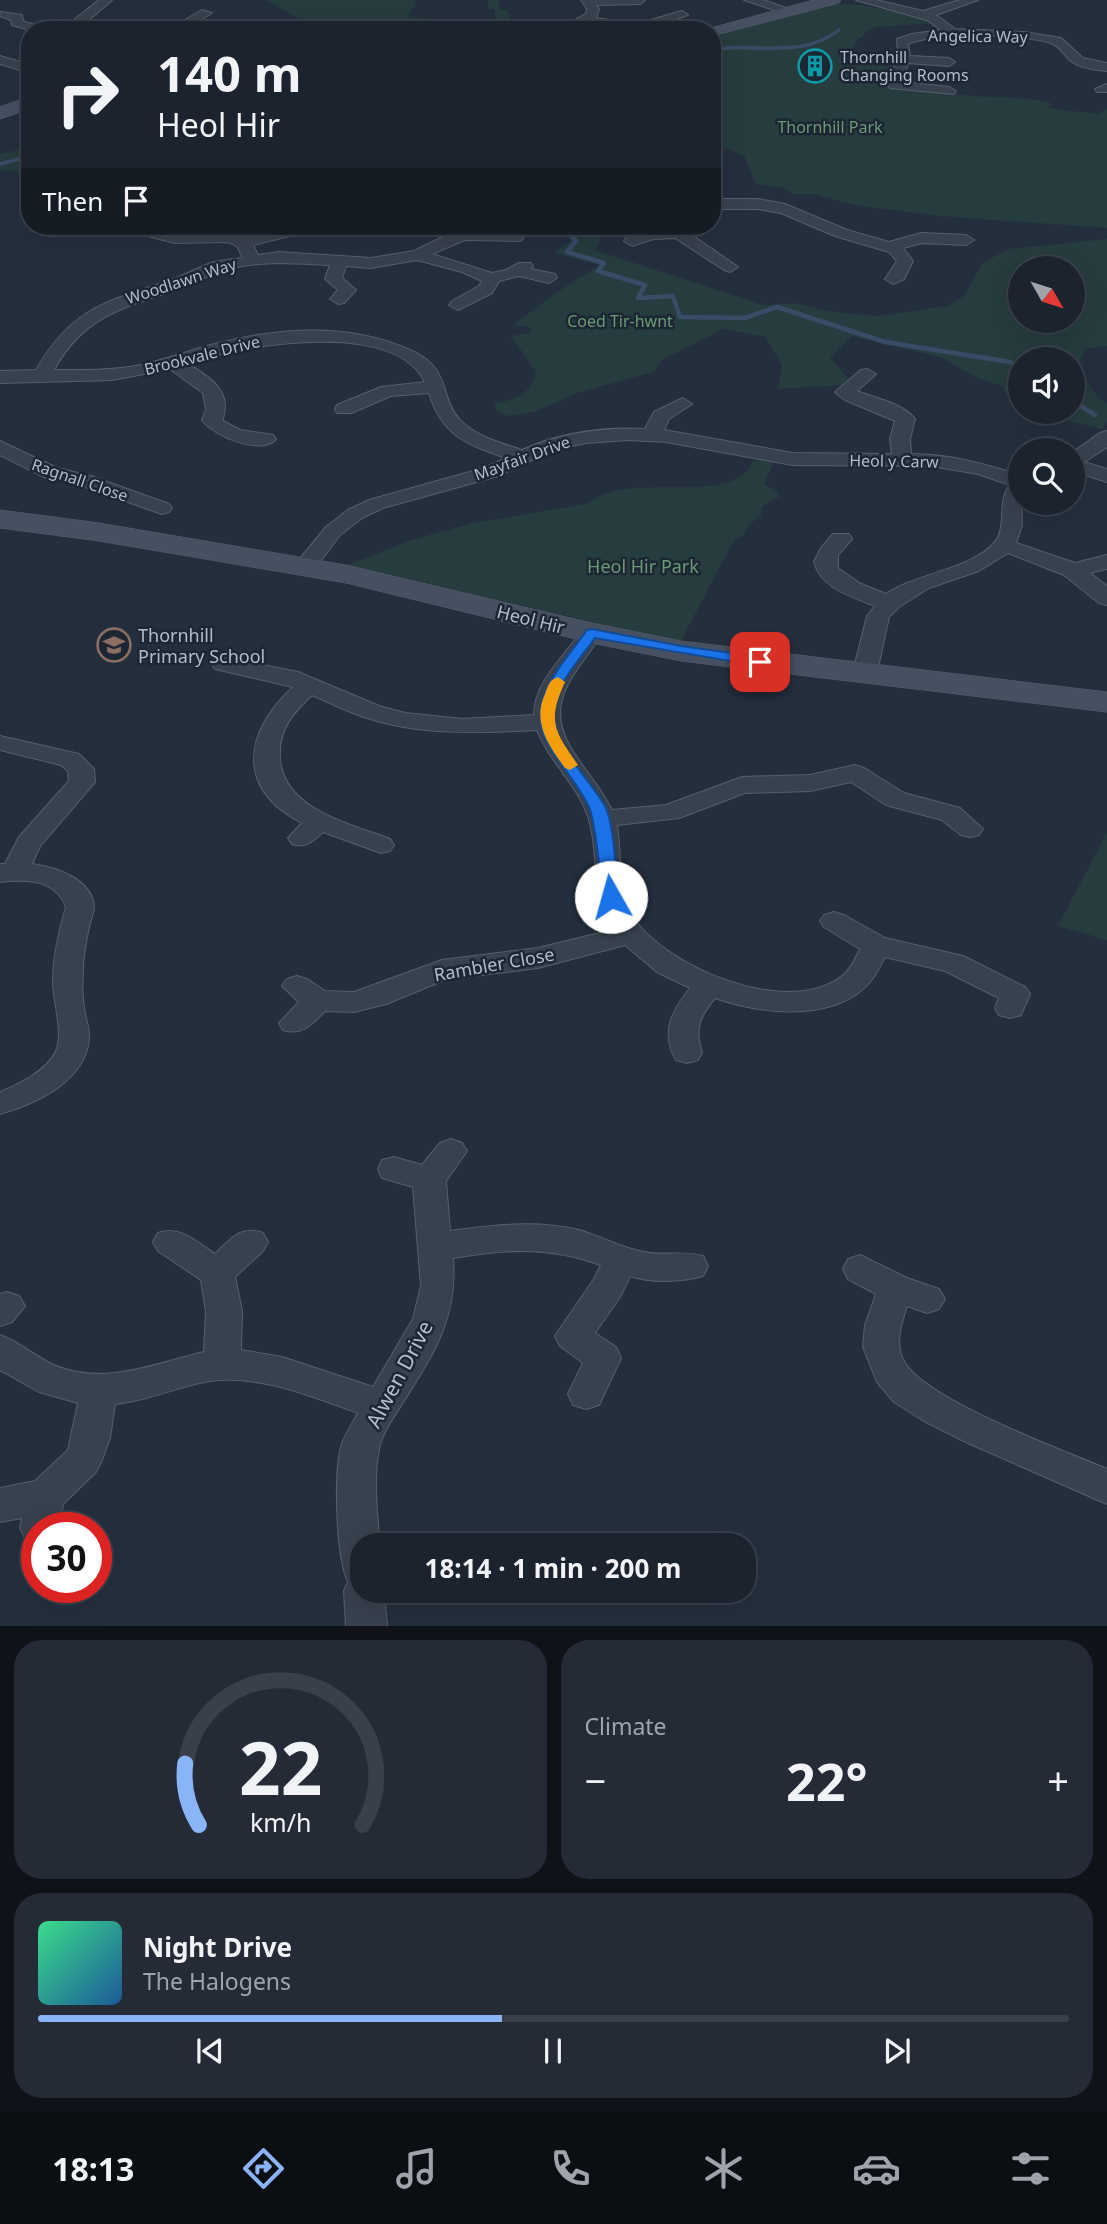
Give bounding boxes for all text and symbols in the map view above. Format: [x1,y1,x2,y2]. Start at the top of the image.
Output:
street label: Angelica Way [928,24,1029,48]
text: 140 m [157,40,302,106]
place label: Thornhill Changing Rooms [840,46,969,86]
building icon: Thornhill Changing Rooms [796,47,834,85]
icon: right [42,49,133,140]
text: Heol Hir [157,103,280,146]
park label: Thornhill Park [777,116,883,138]
icon: arrive [117,182,155,220]
text: Then [42,183,103,219]
street label: Woodlawn Way [123,252,240,309]
north arrow [1008,256,1085,332]
map controls [1008,256,1085,515]
park label: Coed Tir-hwnt [567,310,673,332]
street label: Brookvale Drive [142,330,262,380]
button: sound [1008,347,1085,424]
street label: Mayfair Drive [471,430,573,486]
button: search [1008,438,1085,515]
street label: Heol y Carw [849,449,939,473]
street label: Ragnall Close [29,453,131,507]
park label: Heol Hir Park [587,554,699,578]
street label: Heol Hir [495,599,568,639]
place label: Thornhill Primary School [138,623,265,668]
school or university icon: Thornhill Primary School [95,626,133,664]
pin [730,632,790,692]
icon: arrive [741,643,779,681]
position arrow [574,860,648,934]
street label: Rambler Close [432,942,556,986]
street label: Alwen Drive [359,1316,439,1432]
speed limit sign: 30 [21,1512,112,1603]
text: 18:14 · 1 min · 200 m [425,1550,681,1586]
text: Climate [585,1710,667,1742]
text: 22 [239,1718,322,1817]
text: 22° [786,1745,868,1816]
text: − [585,1754,606,1806]
text: + [1047,1754,1069,1806]
text: km/h [249,1805,311,1839]
text: Night Drive [143,1929,292,1965]
text: The Halogens [143,1965,291,1997]
icon: previous [191,2032,229,2070]
icon: pause [534,2032,572,2070]
icon: next [878,2032,916,2070]
icon: directions [239,2144,288,2193]
icon: music [392,2144,441,2193]
icon: phone [546,2144,595,2193]
icon: climate [699,2144,748,2193]
icon: car [852,2144,901,2193]
icon: filters [1006,2144,1055,2193]
text: 18:13 [52,2147,134,2190]

